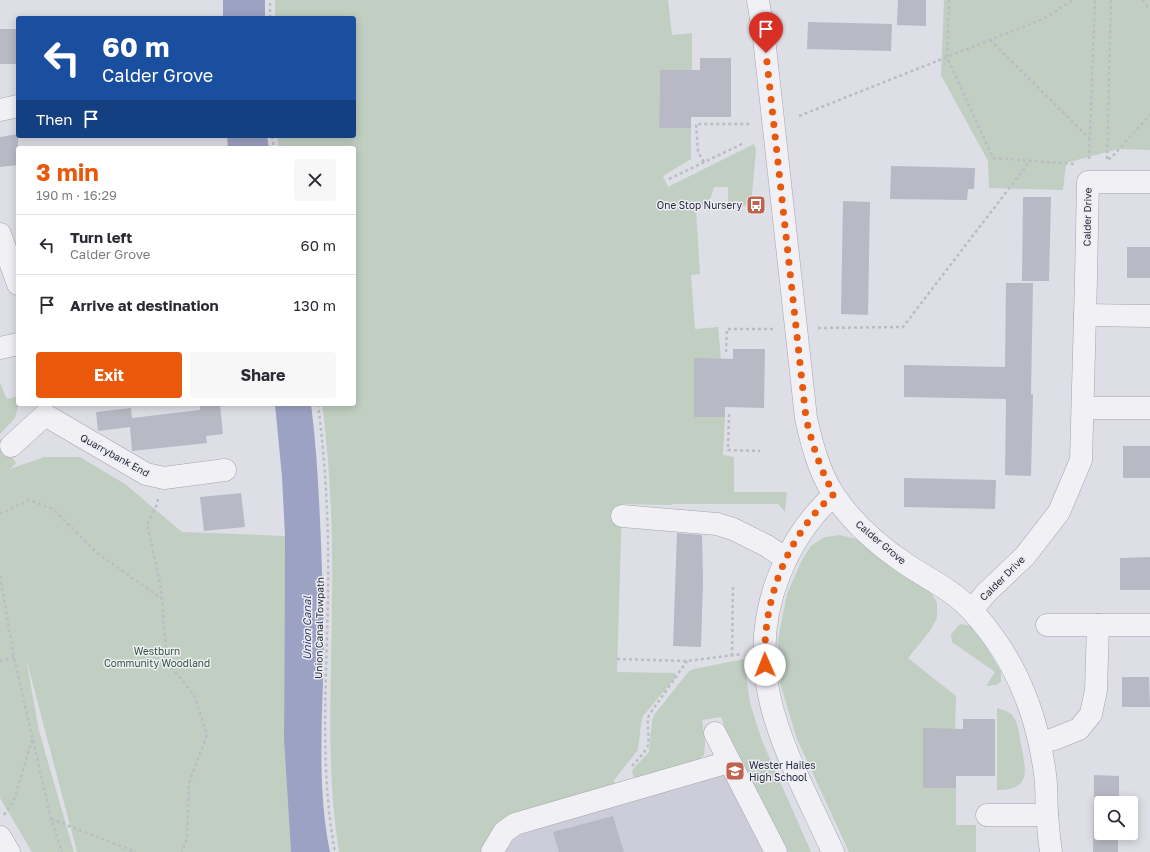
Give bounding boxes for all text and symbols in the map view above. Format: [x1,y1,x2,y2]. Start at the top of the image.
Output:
pin [749,12,783,53]
icon: arrive [755,18,777,40]
text: 60 m [102,30,169,63]
icon: left [36,32,88,84]
text: Calder Grove [102,64,213,86]
icon: arrive [80,108,102,130]
text: Then [36,110,72,128]
text: 3 min [36,157,99,186]
button: close [294,159,336,201]
text: 190 m · 16:29 [36,187,117,203]
street label: Calder Drive [1080,187,1094,246]
bus stop icon: One Stop Nursery [745,194,767,216]
place label: One Stop Nursery [657,199,742,211]
text: Turn left [70,228,132,246]
icon: left [36,234,58,256]
text: 60 m [301,236,336,254]
text: Calder Grove [70,246,150,262]
icon: arrive [36,294,58,316]
text: Arrive at destination [70,296,219,314]
text: 130 m [294,296,336,314]
button: Exit [36,352,182,398]
button: Share [190,352,336,398]
street label: Quarrybank End [78,431,152,479]
street label: Calder Grove [853,518,909,567]
street label: Calder Drive [977,553,1027,603]
street label: Union Canal Towpath [312,577,326,679]
water label: Union Canal [300,595,313,660]
position arrow [744,644,786,686]
park label: Westburn Community Woodland [104,645,210,669]
place label: Wester Hailes High School [749,759,816,783]
school or university icon: Wester Hailes High School [724,760,746,782]
map controls [1094,796,1138,840]
button: search [1094,796,1138,840]

